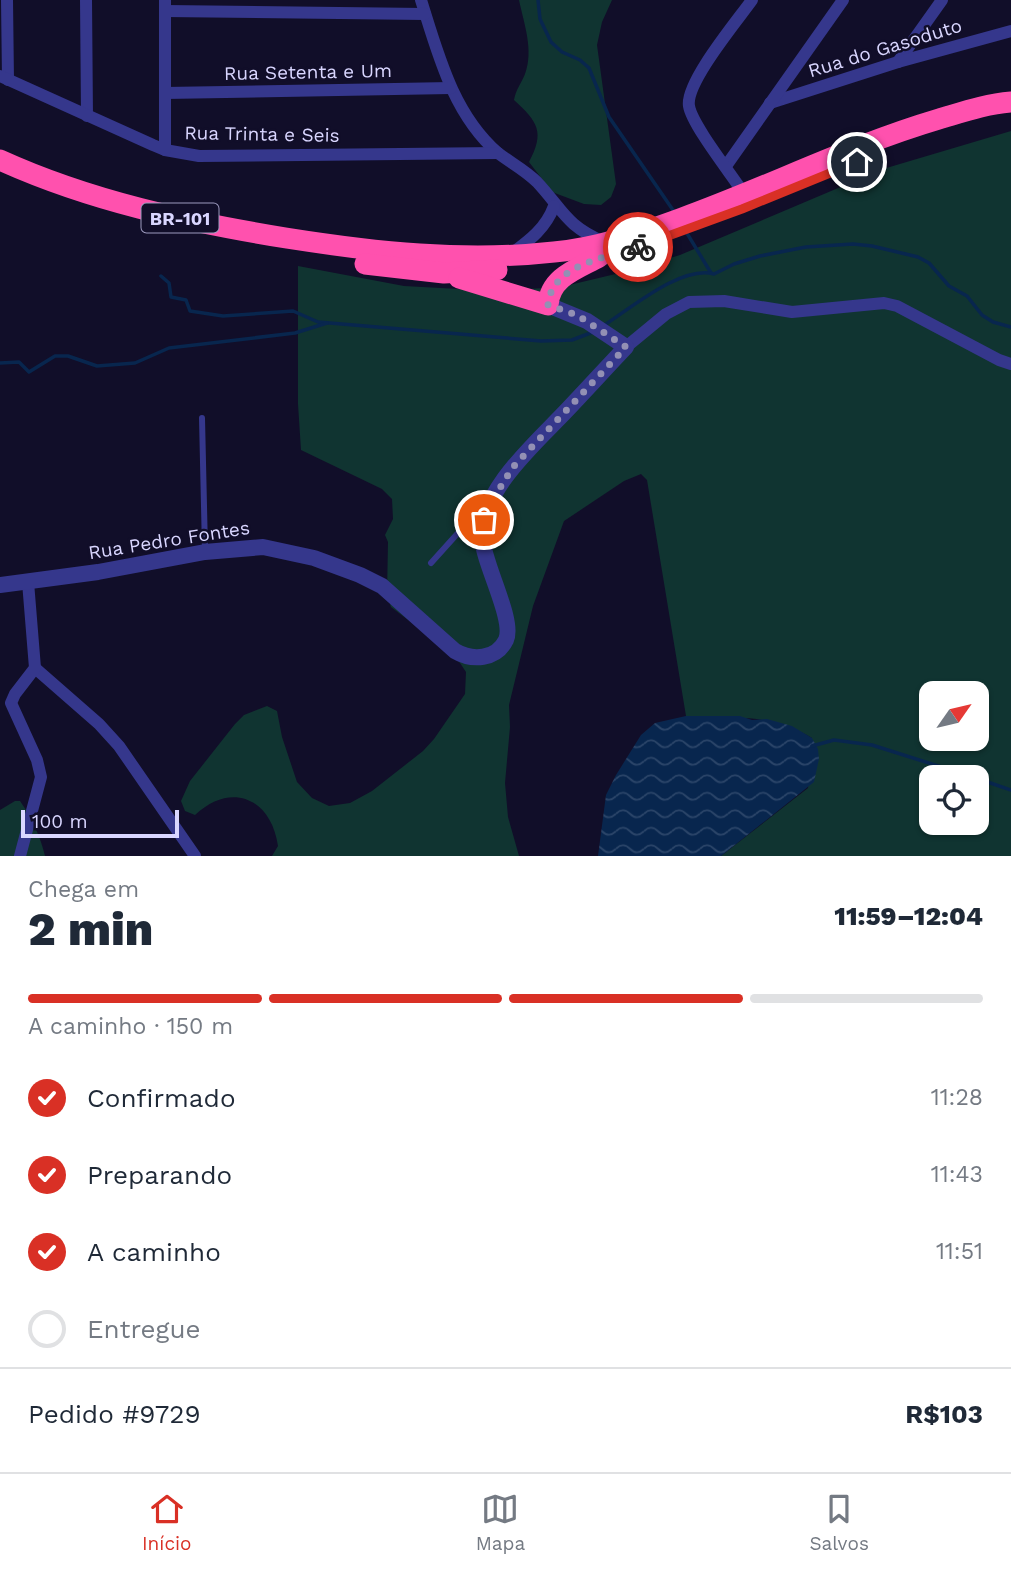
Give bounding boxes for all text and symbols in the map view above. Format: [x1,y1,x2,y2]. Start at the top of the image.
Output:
street label: Rua do Gasoduto [805,14,965,82]
street label: Rua Setenta e Um [224,59,392,85]
street label: Rua Trinta e Seis [184,121,340,147]
pin [827,132,887,192]
icon: home [838,143,876,181]
road number: BR-101 [142,204,218,232]
courier [603,212,673,282]
icon: bike [619,228,657,266]
pin [454,490,514,550]
icon: bag [465,501,503,539]
street label: Rua Pedro Fontes [87,516,251,564]
north arrow [919,681,989,751]
map controls [919,681,989,835]
button: locate [919,765,989,835]
scale bar [21,807,178,839]
text: 100 m [32,810,88,833]
text: Chega em [28,876,139,903]
text: 11:59–12:04 [834,901,983,931]
text: 2 min [28,902,153,956]
text: A caminho · 150 m [28,1013,233,1040]
icon: check [28,1079,66,1117]
text: Confirmado [87,1083,236,1113]
text: 11:28 [931,1084,983,1111]
icon: check [28,1156,66,1194]
text: Preparando [87,1160,232,1190]
text: 11:43 [931,1161,983,1188]
icon: check [28,1233,66,1271]
text: A caminho [87,1237,221,1267]
text: 11:51 [936,1238,983,1265]
text: Entregue [87,1314,200,1344]
text: Pedido #9729 [28,1399,201,1429]
text: R$103 [905,1399,983,1429]
tab: Início [142,1490,192,1555]
tab: Mapa [476,1490,525,1555]
tab: Salvos [809,1490,869,1555]

